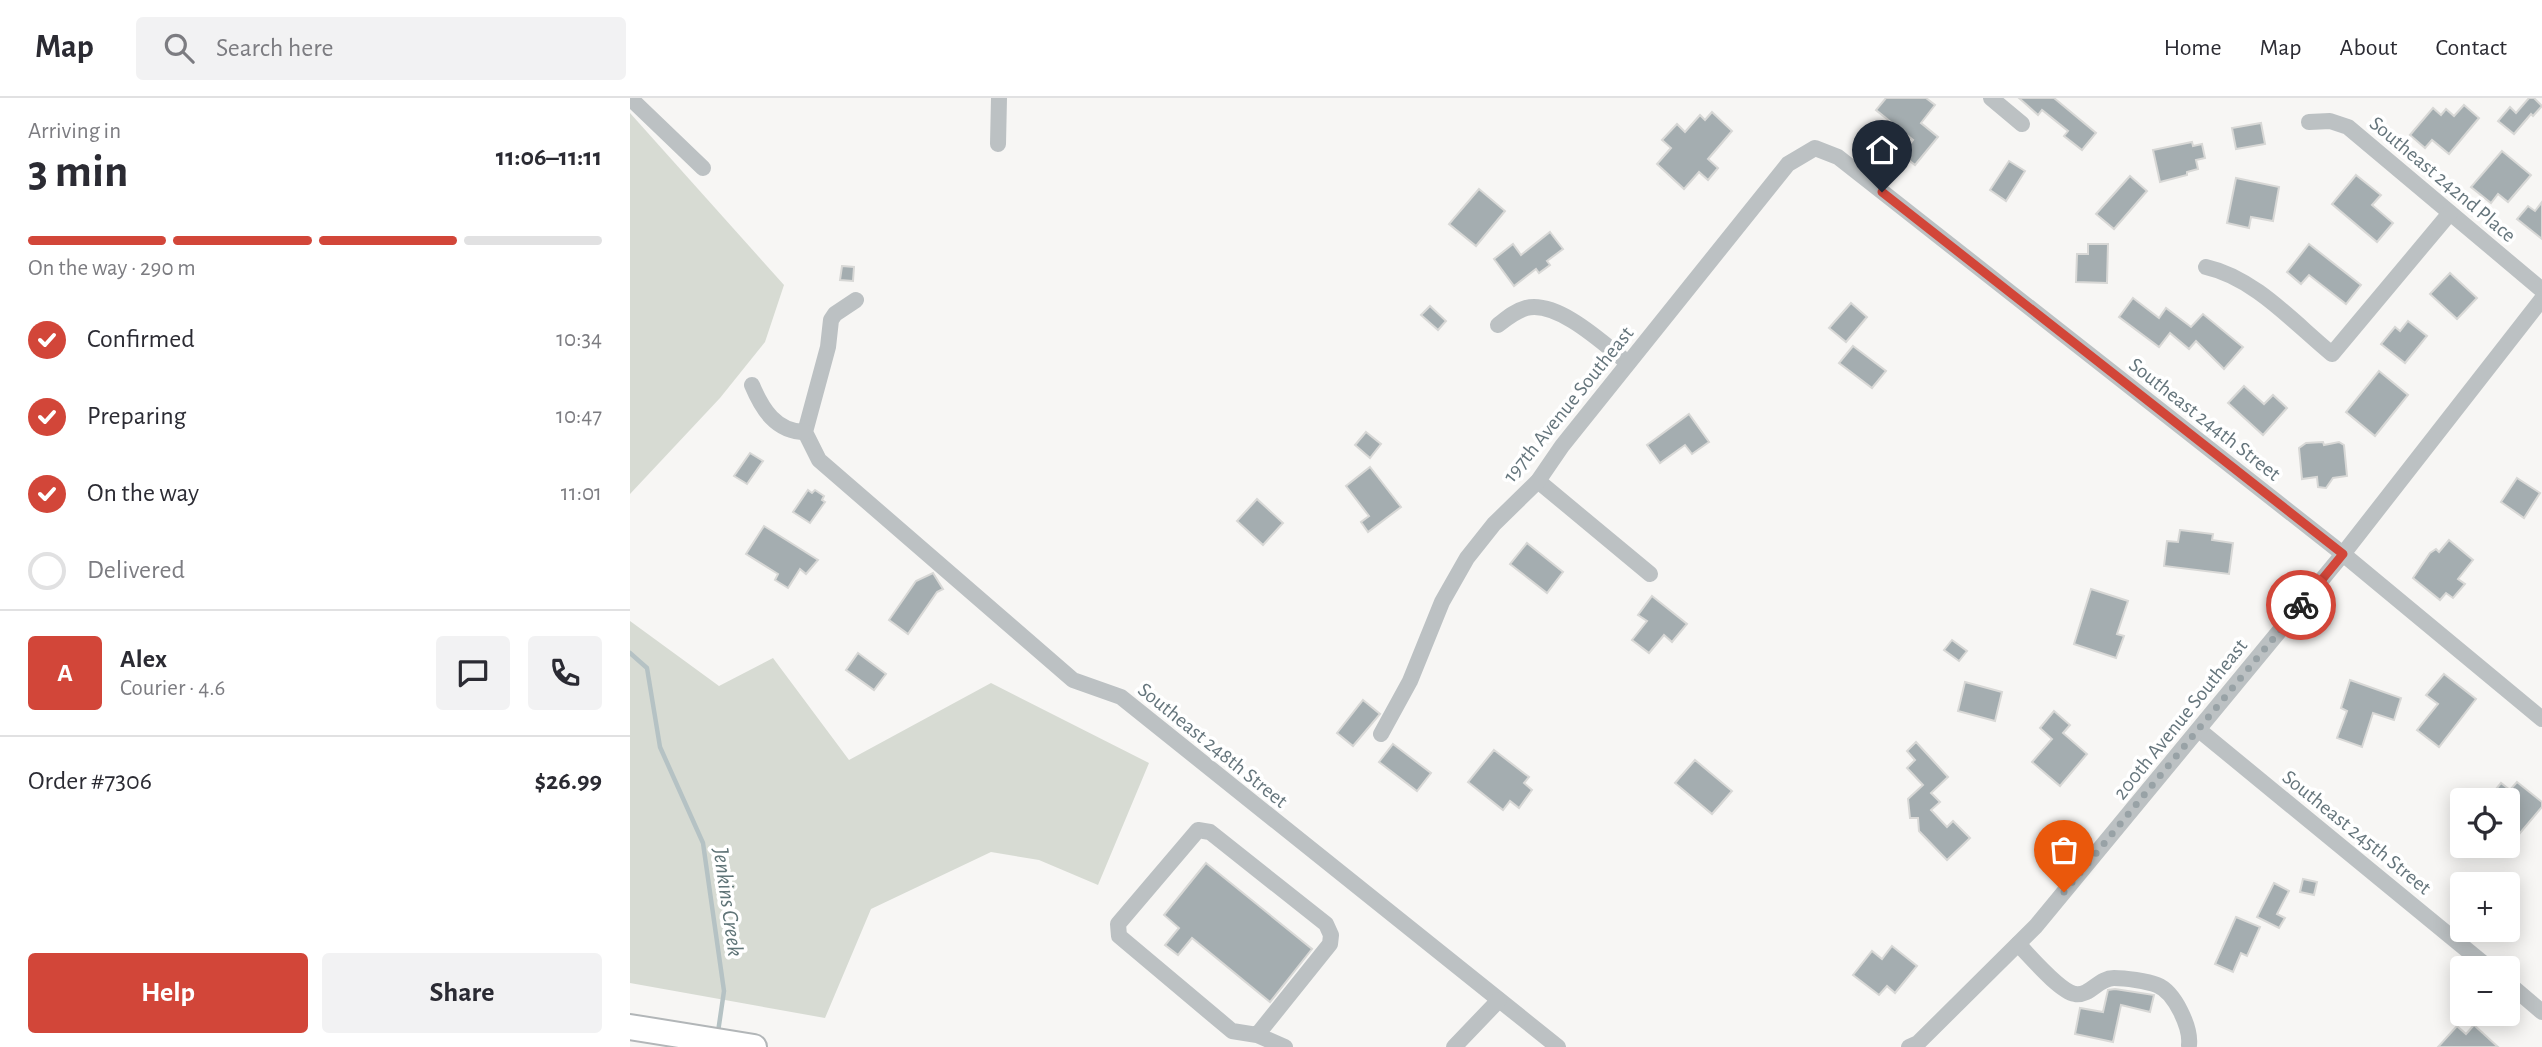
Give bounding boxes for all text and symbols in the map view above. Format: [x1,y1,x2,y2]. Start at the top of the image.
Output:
search box [136,17,626,80]
icon: search [160,29,198,67]
text: Map [35,31,94,64]
text: Search here [216,35,334,61]
text: Home [2164,36,2222,60]
text: Map [2260,36,2302,60]
text: About [2340,36,2397,60]
text: Contact [2435,36,2507,60]
street label: Southeast 242nd Place [2366,112,2520,246]
text: Arriving in [28,120,121,143]
pin [1852,120,1912,192]
icon: home [1863,131,1901,169]
text: 11:06–11:11 [496,144,602,170]
text: 3 min [28,149,128,195]
text: On the way · 290 m [28,257,196,280]
icon: check [28,321,66,359]
street label: 197th Avenue Southeast [1499,322,1638,486]
text: Confirmed [87,326,195,352]
text: 10:34 [556,328,602,351]
street label: Southeast 244th Street [2125,354,2285,485]
icon: check [28,398,66,436]
text: Preparing [87,403,186,429]
text: 10:47 [556,405,602,428]
icon: check [28,475,66,513]
text: On the way [87,480,199,506]
text: 11:01 [561,482,602,505]
text: Delivered [87,557,185,583]
courier [2266,570,2336,640]
icon: bike [2282,586,2320,624]
street label: 200th Avenue Southeast [2109,635,2252,803]
button: chat [436,636,510,710]
button: phone [528,636,602,710]
text: Alex [120,646,167,672]
text: A [57,660,73,686]
text: Courier · 4.6 [120,677,225,700]
street label: Southeast 248th Street [1134,679,1292,812]
street label: Southeast 245th Street [2278,766,2435,899]
text: Order #7306 [28,768,152,794]
text: $26.99 [534,768,602,794]
map controls [2450,788,2520,1026]
button: locate [2450,788,2520,858]
pin [2034,820,2094,892]
icon: bag [2045,831,2083,869]
water label: Jenkins Creek [708,845,747,958]
button: + [2450,872,2520,942]
button: Help [28,953,308,1033]
button: Share [322,953,602,1033]
button: − [2450,956,2520,1026]

